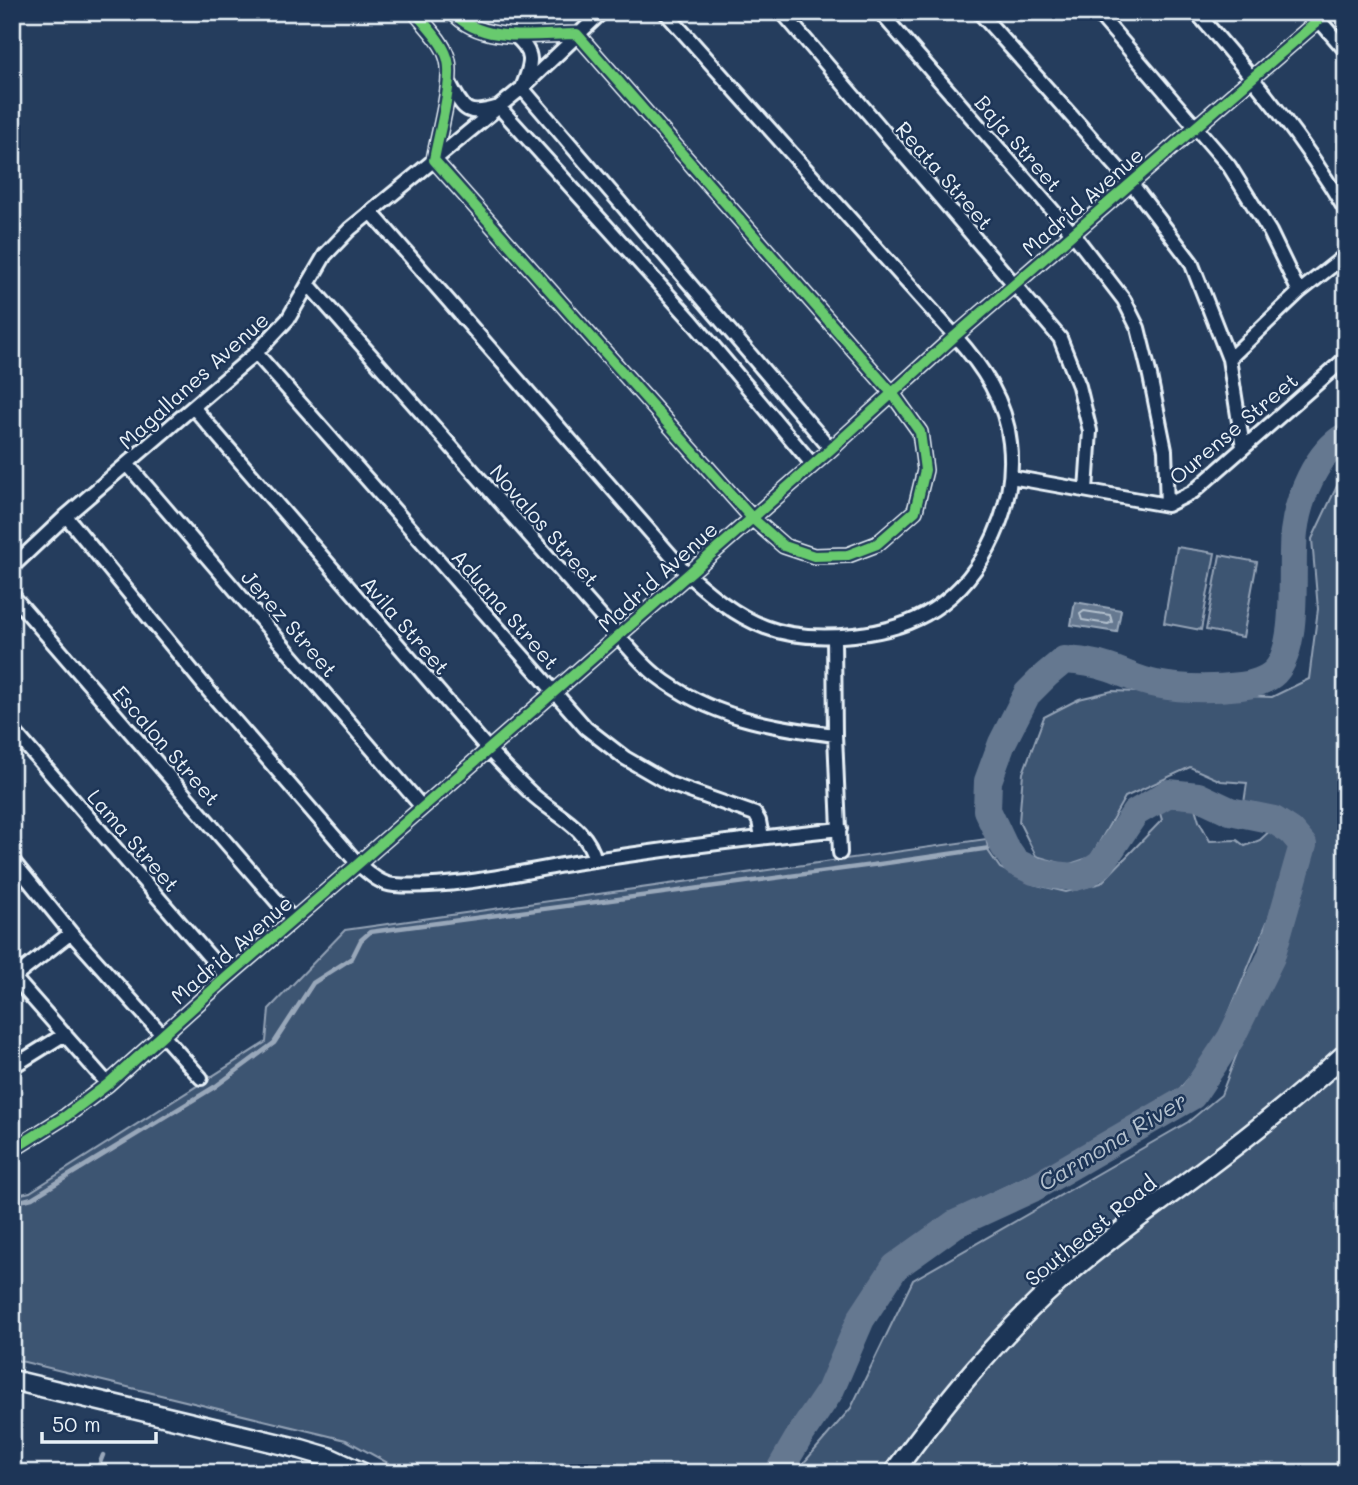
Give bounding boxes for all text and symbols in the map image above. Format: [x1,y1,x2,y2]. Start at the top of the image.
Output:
street label: Baja Street [970,89,1068,197]
street label: Reata Street [890,115,1000,235]
street label: Madrid Avenue [1015,141,1149,261]
street label: Magallanes Avenue [112,305,274,455]
street label: Ourense Street [1163,366,1303,490]
street label: Novalos Street [484,458,606,592]
street label: Madrid Avenue [591,515,723,637]
street label: Aduana Street [446,543,566,675]
street label: Jerez Street [236,564,344,682]
street label: Avila Street [356,570,456,680]
street label: Escalon Street [107,679,227,811]
street label: Lama Street [82,783,186,897]
street label: Madrid Avenue [164,889,298,1009]
water label: Carmona River [1032,1085,1192,1197]
street label: Southeast Road [1019,1169,1161,1291]
scale bar [42,1401,156,1445]
text: 50 m [52,1410,101,1437]

